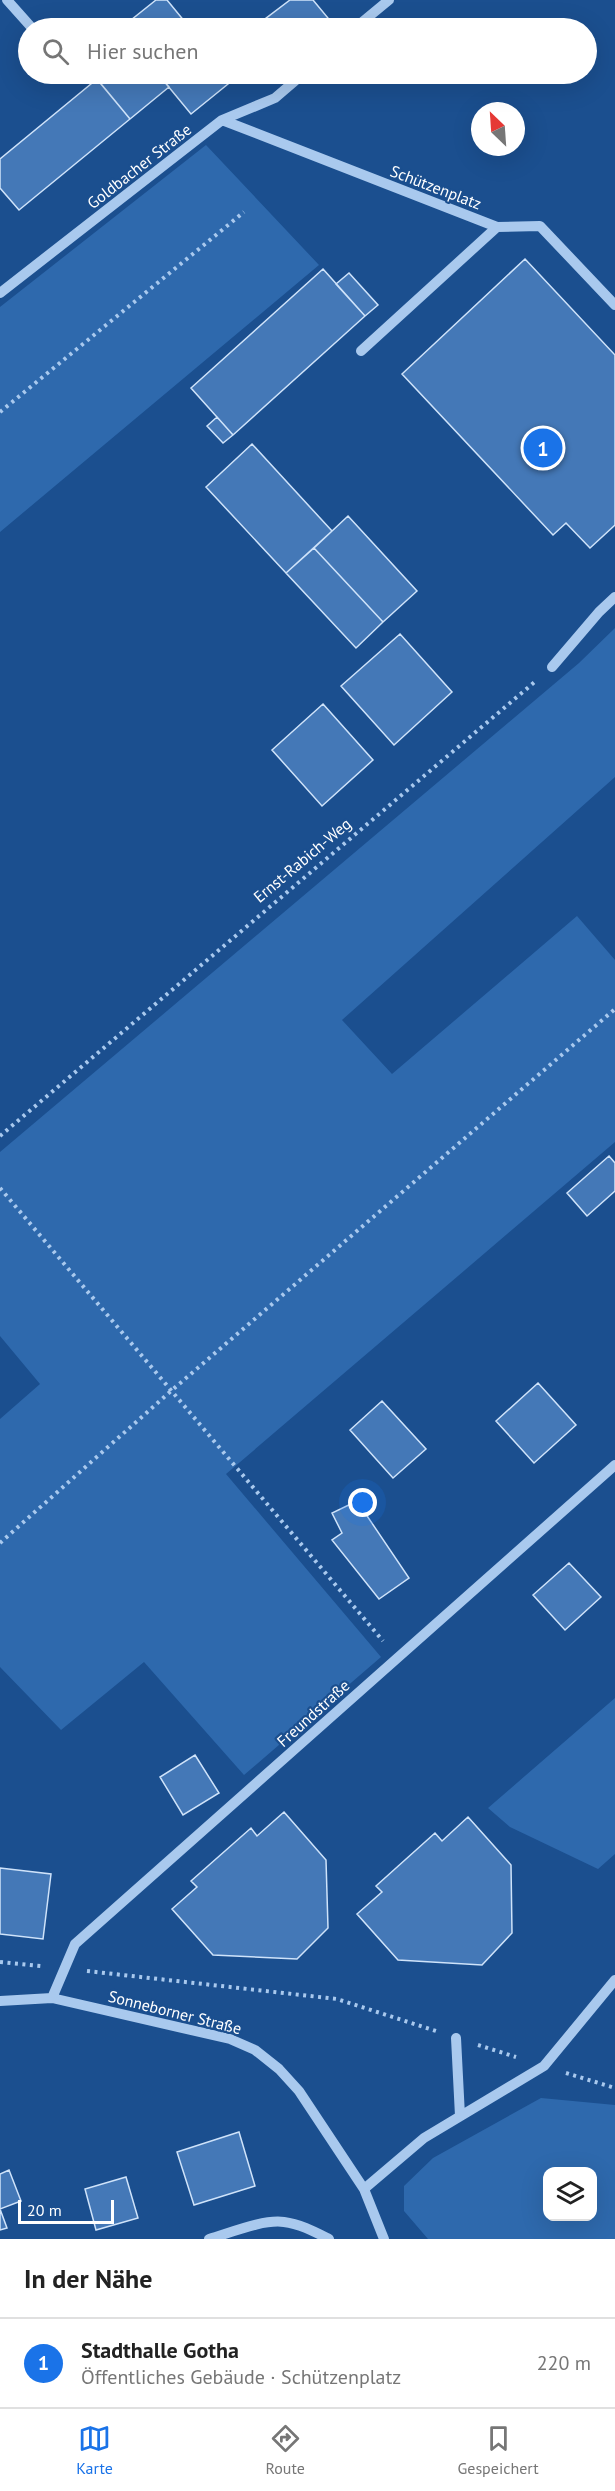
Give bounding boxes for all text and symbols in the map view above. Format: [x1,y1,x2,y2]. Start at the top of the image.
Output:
search box [18,18,597,84]
icon: search [39,35,72,68]
text: Hier suchen [87,37,199,65]
north arrow [471,102,525,156]
street label: Goldbacher Straße [83,119,195,213]
street label: Schützenplatz [388,160,484,214]
pin: 1 [524,426,562,470]
street label: Ernst-Rabich-Weg [249,813,355,907]
your location [348,1488,377,1517]
street label: Freundstraße [273,1675,353,1751]
street label: Sonneborner Straße [106,1986,244,2038]
map controls [543,2167,597,2221]
button: layers [543,2167,597,2221]
scale bar [18,2197,114,2224]
text: 20 m [27,2200,62,2220]
text: In der Nähe [24,2262,152,2295]
text: Stadthalle Gotha [81,2336,239,2364]
text: 1 [38,2350,49,2376]
text: 220 m [537,2350,591,2376]
text: Öffentliches Gebäude · Schützenplatz [81,2364,401,2390]
tab: Karte [76,2422,113,2478]
tab: Route [266,2422,305,2478]
tab: Gespeichert [457,2422,539,2478]

